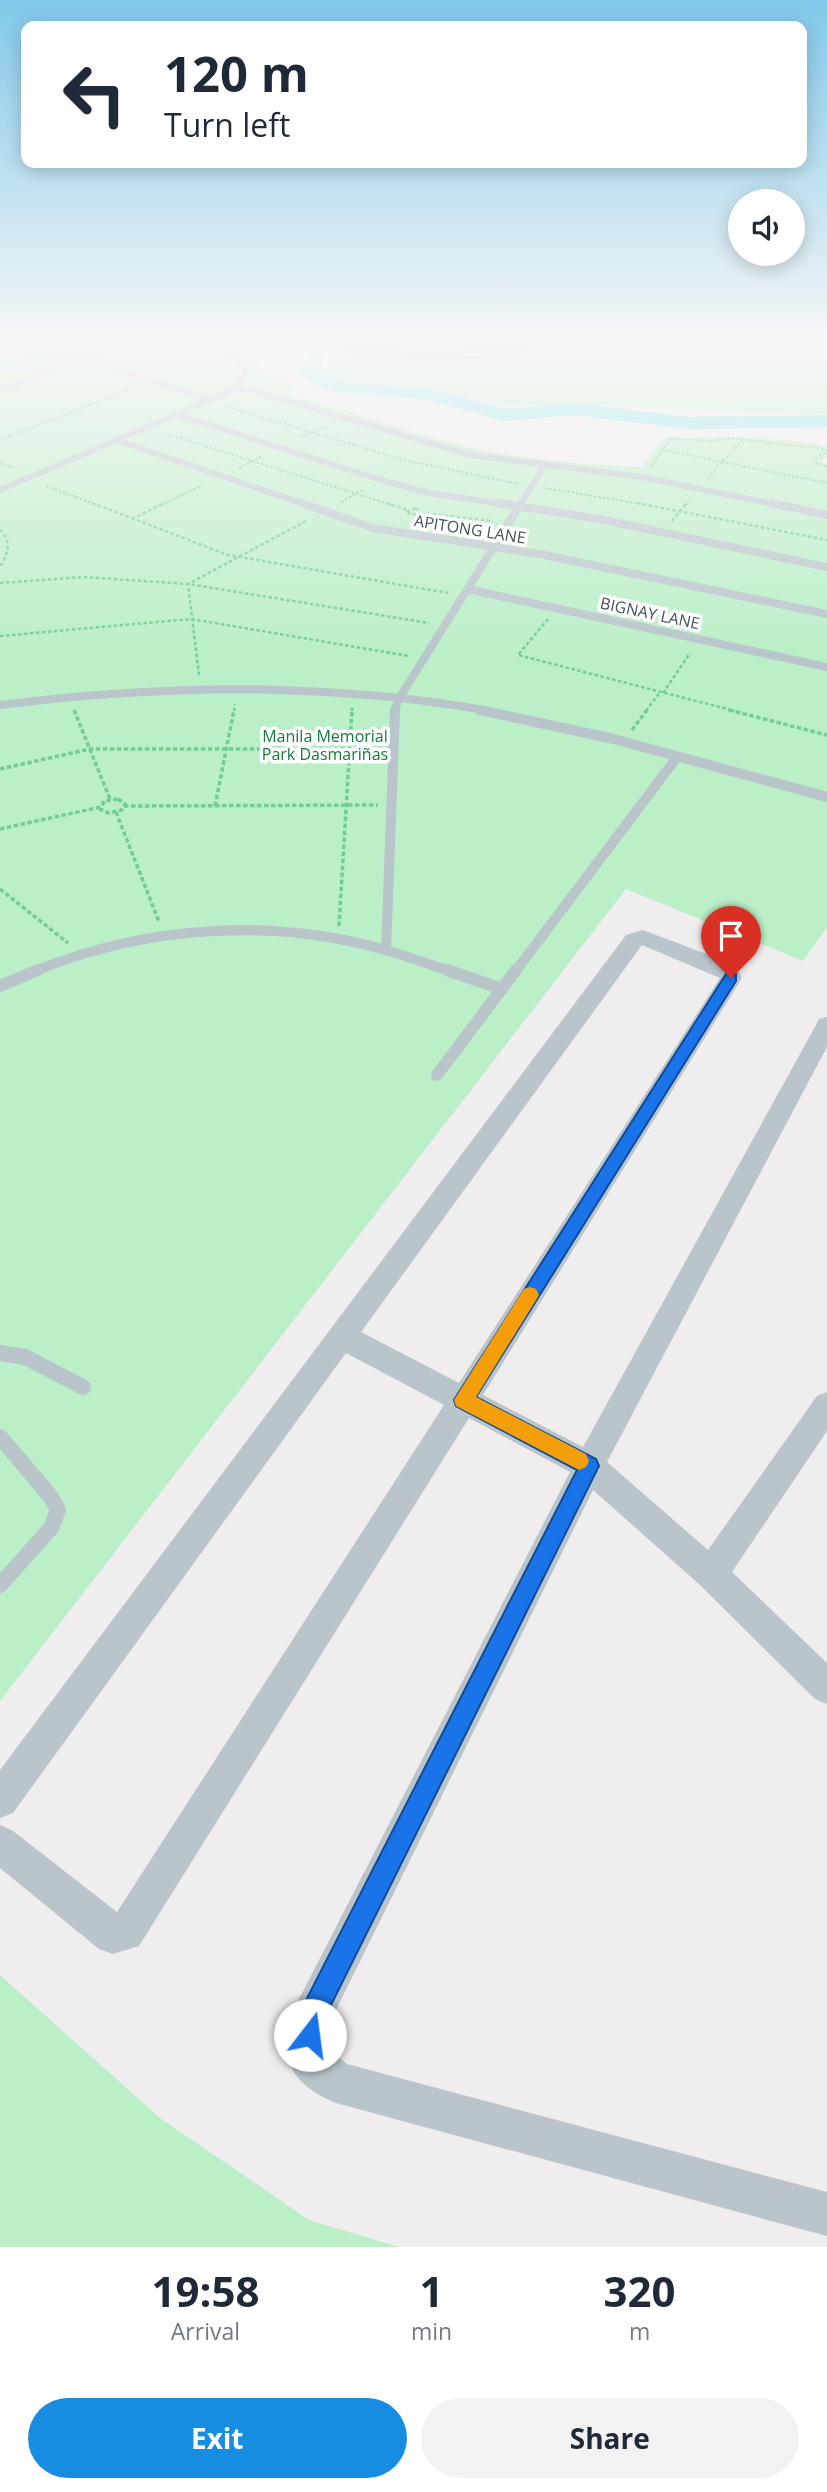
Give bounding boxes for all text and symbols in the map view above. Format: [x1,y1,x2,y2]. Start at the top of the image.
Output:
text: 120 m [164,40,309,106]
icon: left [49,49,140,140]
text: Turn left [164,103,290,146]
map controls [728,189,805,266]
button: sound [728,189,805,266]
street label: APITONG LANE [413,509,527,549]
street label: BIGNAY LANE [598,592,702,634]
park label: Manila Memorial Park Dasmariñas [262,725,388,765]
pin [701,906,761,978]
icon: arrive [712,917,750,955]
position arrow [273,1998,347,2072]
text: 19:58 [151,2262,259,2319]
text: 1 [419,2262,444,2319]
text: 320 [604,2262,676,2319]
text: Arrival [171,2315,240,2347]
text: min [411,2315,452,2347]
text: m [629,2315,650,2347]
button: Exit [28,2398,407,2478]
button: Share [421,2398,799,2478]

